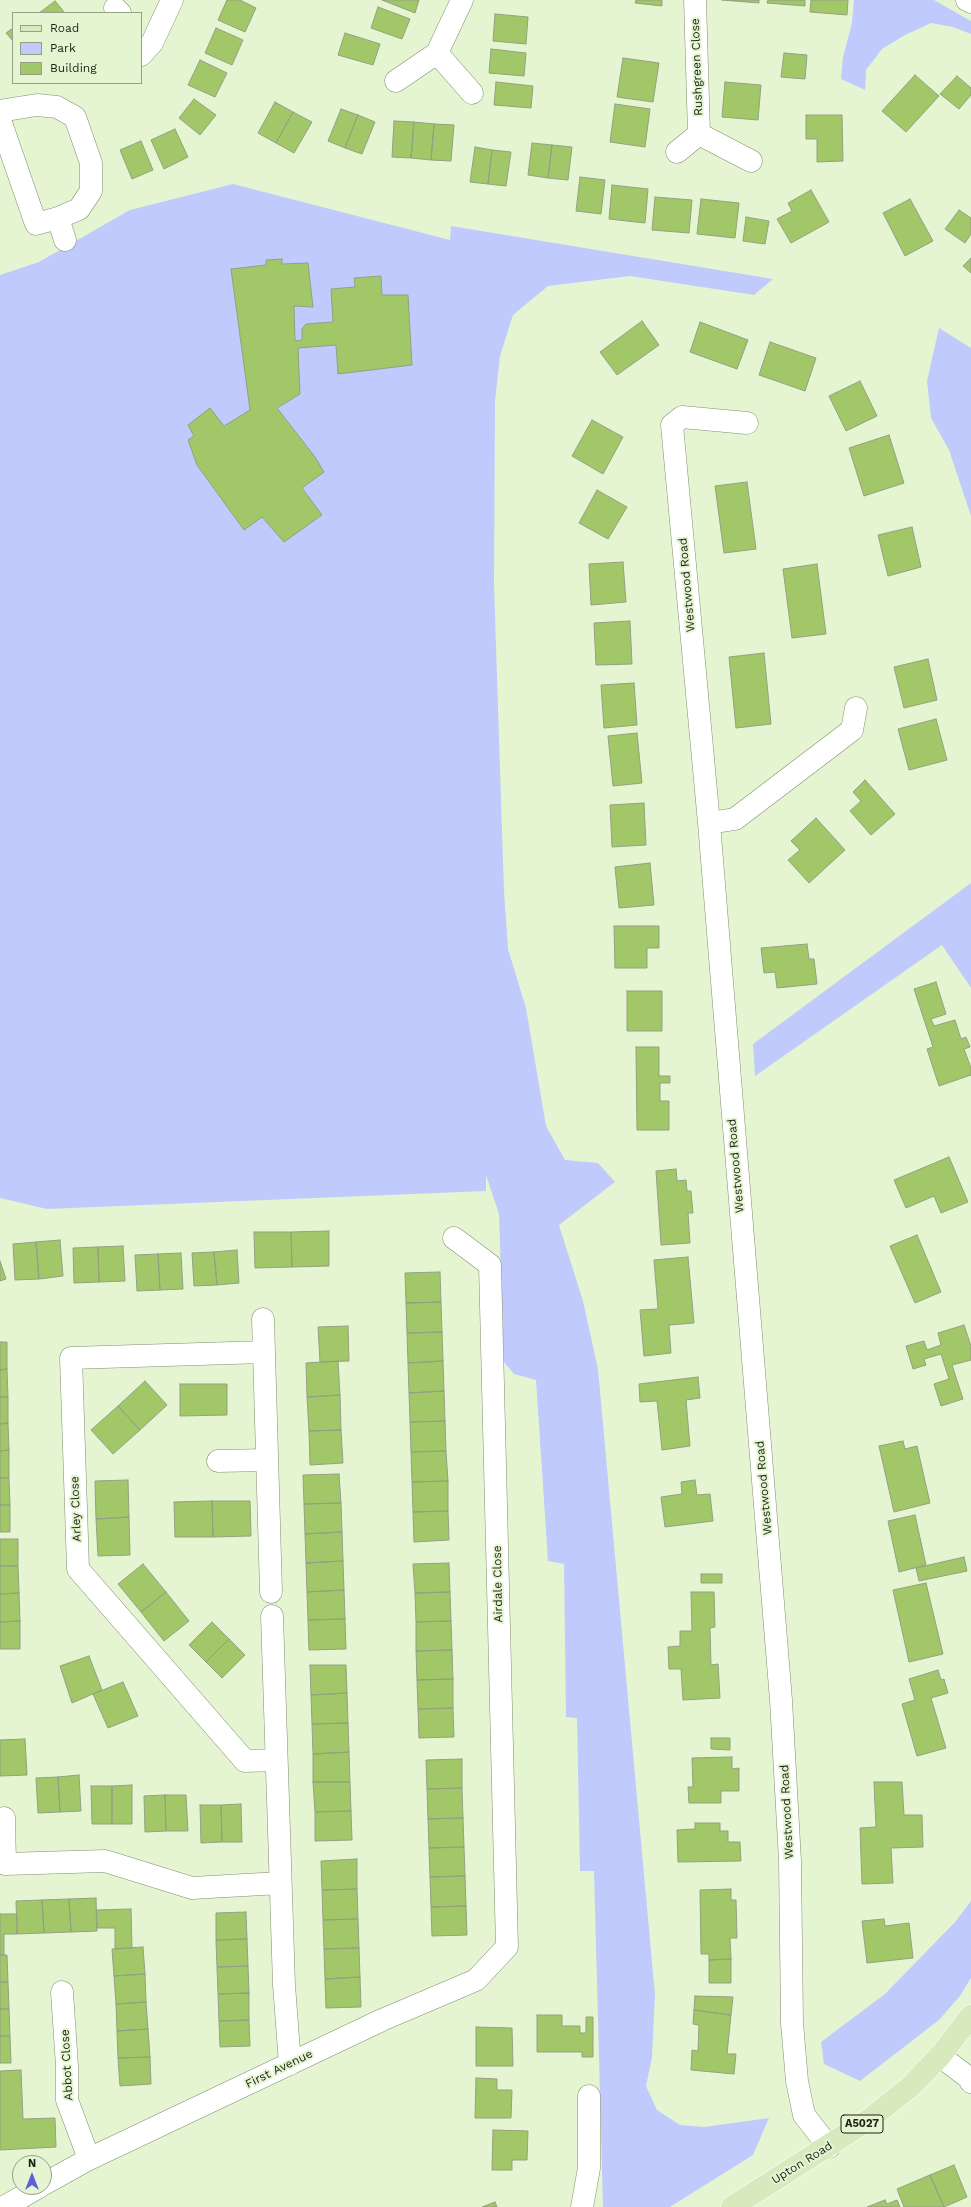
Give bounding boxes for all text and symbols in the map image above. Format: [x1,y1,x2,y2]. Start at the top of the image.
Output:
legend [12,12,142,84]
street label: Rushgreen Close [688,18,706,116]
text: Road [50,21,79,35]
text: Park [50,41,76,55]
text: Building [50,61,97,75]
street label: Westwood Road [676,537,698,633]
street label: Westwood Road [725,1118,747,1214]
street label: Westwood Road [753,1440,775,1536]
street label: Arley Close [68,1476,84,1542]
street label: Airdale Close [490,1545,506,1623]
street label: Westwood Road [777,1764,797,1860]
street label: Abbot Close [58,2029,76,2101]
street label: First Avenue [243,2047,315,2091]
road number: A5027 [841,2115,883,2133]
street label: Upton Road [769,2139,835,2187]
north arrow [12,2155,52,2195]
text: N [28,2157,36,2170]

